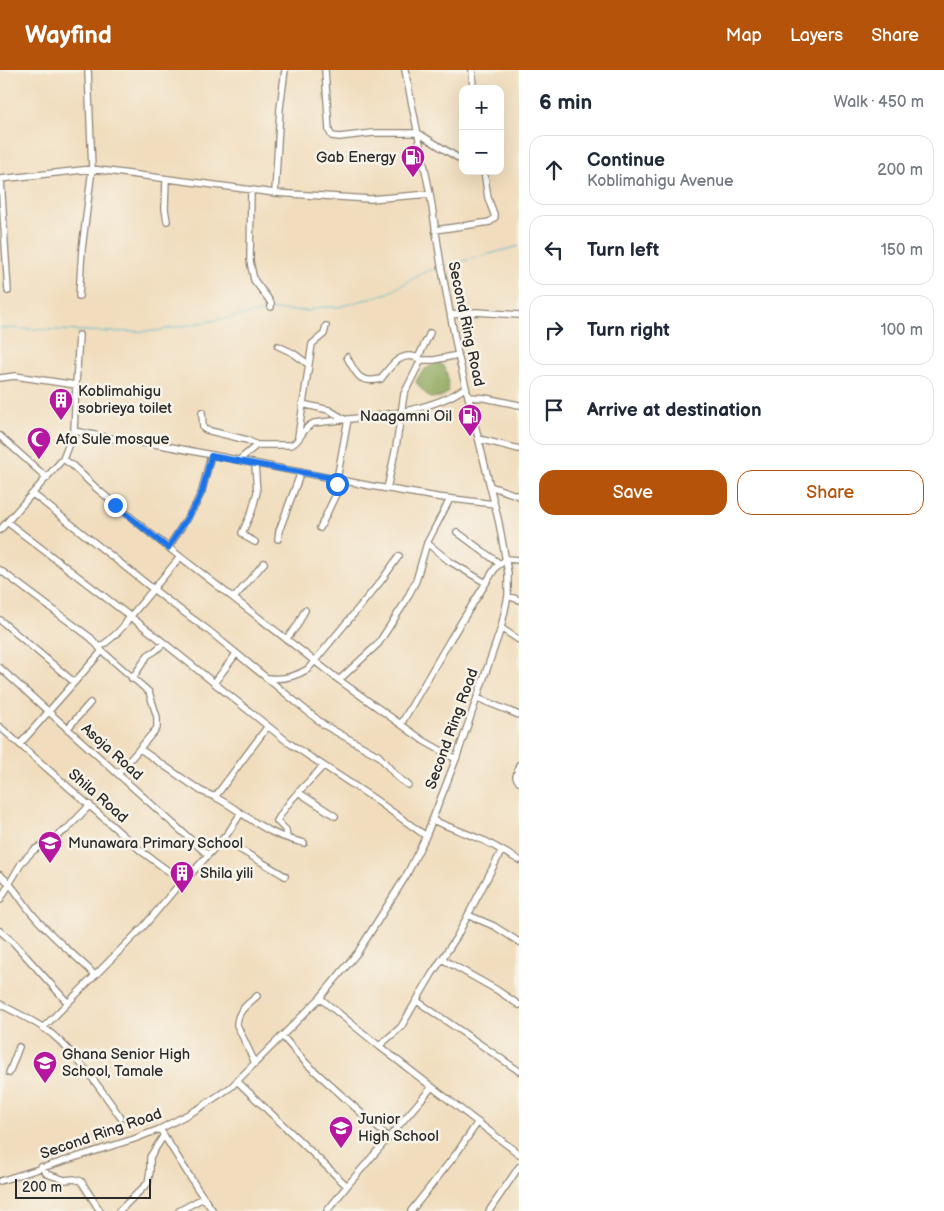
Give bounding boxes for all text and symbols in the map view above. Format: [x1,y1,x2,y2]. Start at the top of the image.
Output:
text: Wayfind [25,21,112,50]
text: Map [726,25,762,46]
text: Layers [790,25,843,46]
text: Share [871,25,919,46]
map controls [459,85,504,175]
button: + [459,85,504,130]
text: 6 min [539,90,592,115]
text: Walk · 450 m [834,93,924,112]
button: − [459,130,504,175]
fuel station icon: Gab Energy [400,144,426,178]
place label: Gab Energy [316,148,396,167]
text: Continue [587,149,665,172]
icon: ahead [540,156,568,184]
text: 200 m [877,161,923,180]
text: Koblimahigu Avenue [587,172,734,191]
icon: left [540,236,568,264]
text: Turn left [587,239,659,262]
text: 150 m [881,241,923,260]
street label: Second Ring Road [443,260,489,388]
icon: right [540,316,568,344]
text: Turn right [587,319,670,342]
text: 100 m [880,321,923,340]
place label: Koblimahigu sobrieya toilet [78,382,172,418]
building icon: Koblimahigu sobrieya toilet [48,387,74,421]
icon: arrive [540,396,568,424]
text: Arrive at destination [587,399,762,422]
fuel station icon: Naagamni Oil [457,403,483,437]
place label: Naagamni Oil [360,407,452,426]
mosque icon: Afa Sule mosque [26,426,52,460]
place label: Afa Sule mosque [56,430,170,449]
button: Save [539,470,727,515]
button: Share [737,470,924,515]
route start [326,473,349,496]
route end [104,494,127,517]
street label: Second Ring Road [421,666,483,792]
street label: Asoja Road [77,719,147,785]
street label: Shila Road [64,765,132,827]
school or university icon: Munawara Primary School [37,830,63,864]
place label: Munawara Primary School [68,834,243,853]
building icon: Shila yili [169,860,195,894]
place label: Shila yili [200,864,253,883]
place label: Ghana Senior High School, Tamale [62,1045,190,1081]
school or university icon: Ghana Senior High School, Tamale [32,1050,58,1084]
street label: Second Ring Road [38,1104,164,1164]
place label: Junior High School [358,1110,439,1146]
school or university icon: Junior High School [328,1115,354,1149]
scale bar [15,1176,151,1199]
text: 200 m [22,1179,62,1196]

